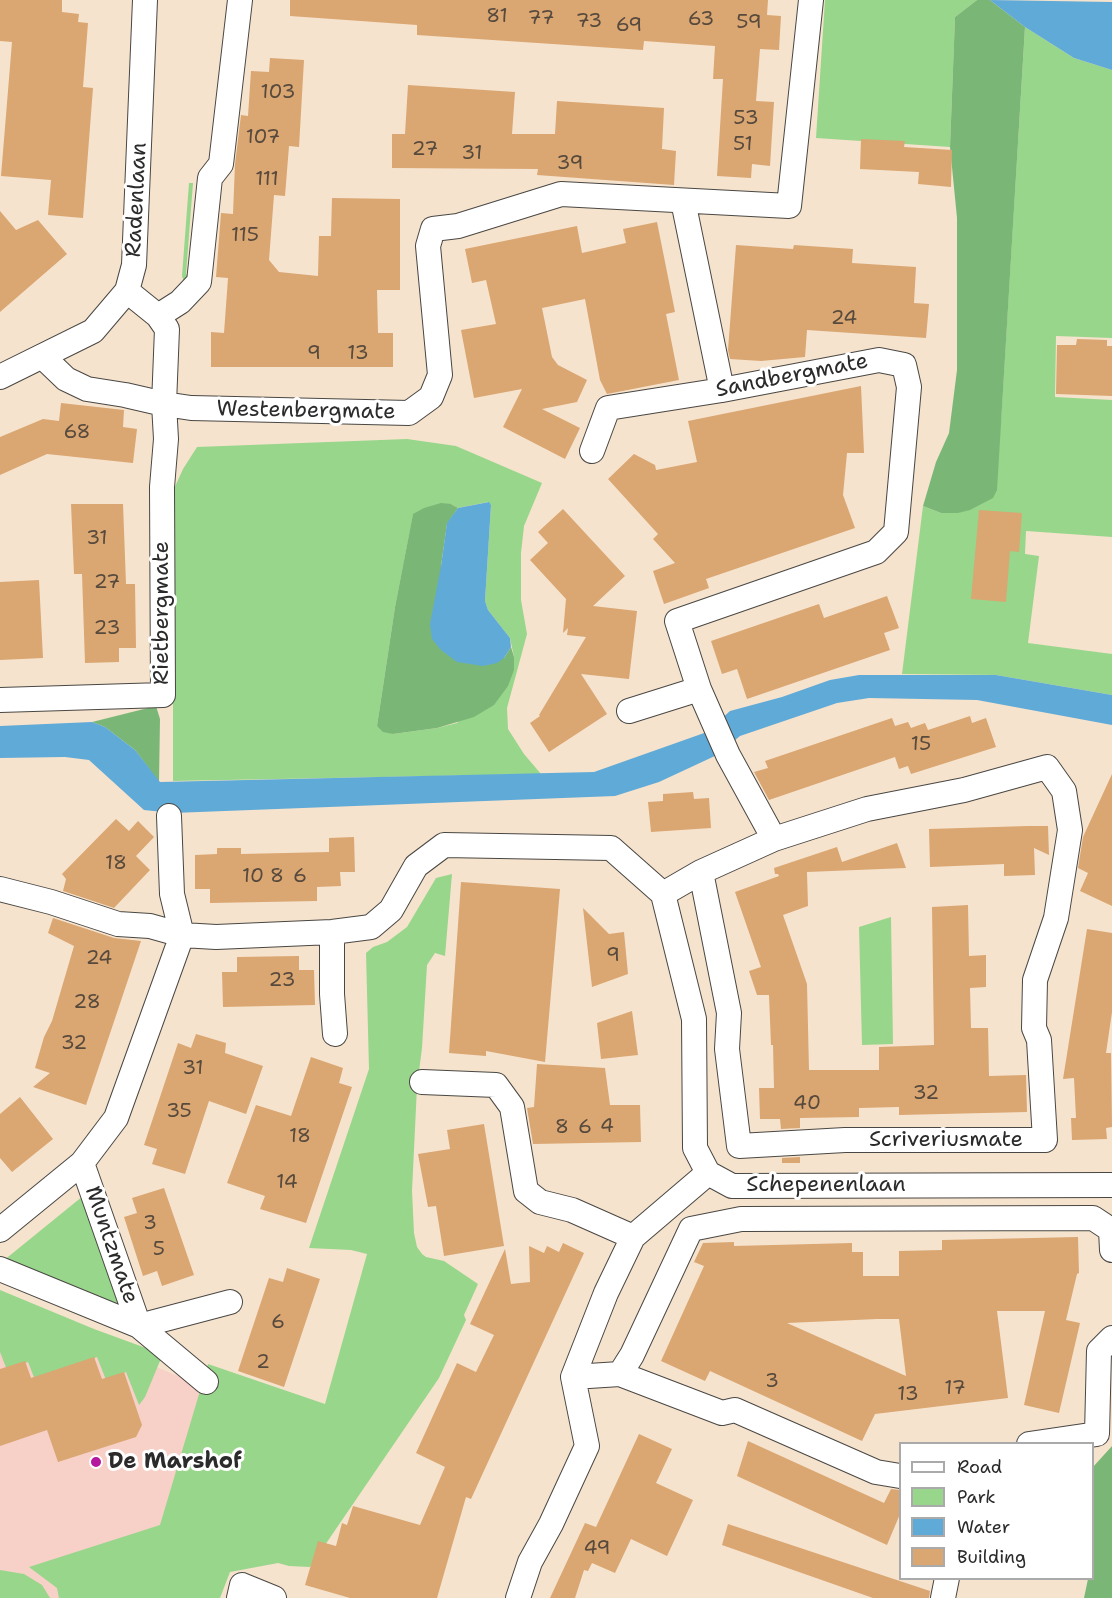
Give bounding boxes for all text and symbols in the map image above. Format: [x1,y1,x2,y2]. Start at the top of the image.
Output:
house number: 81 [486,5,508,29]
house number: 77 [528,7,554,31]
house number: 63 [688,8,714,32]
house number: 73 [576,10,602,34]
house number: 59 [736,11,762,35]
house number: 69 [616,14,642,38]
house number: 103 [261,81,295,105]
house number: 53 [733,107,759,131]
house number: 107 [246,126,280,150]
house number: 51 [733,133,753,157]
house number: 27 [412,138,438,162]
street label: Radenlaan [121,142,153,258]
house number: 31 [461,142,483,166]
house number: 39 [557,152,583,176]
house number: 111 [255,168,279,192]
house number: 115 [231,224,259,248]
house number: 24 [831,307,857,331]
house number: 9 [307,342,321,366]
house number: 13 [347,342,369,366]
street label: Sandbergmate [714,348,870,404]
street label: Westenbergmate [216,396,396,426]
house number: 68 [63,421,91,445]
house number: 31 [86,527,108,551]
street label: Rietbergmate [149,541,175,685]
house number: 27 [94,571,120,595]
house number: 23 [94,617,120,641]
house number: 15 [911,733,931,757]
house number: 18 [105,852,127,876]
house number: 10 [242,865,264,889]
house number: 8 [270,865,284,889]
house number: 6 [293,865,307,889]
house number: 9 [606,944,620,968]
house number: 24 [86,947,112,971]
house number: 23 [269,969,295,993]
house number: 28 [73,991,101,1015]
house number: 32 [61,1032,87,1056]
house number: 31 [182,1057,204,1081]
house number: 32 [913,1082,939,1106]
house number: 40 [793,1092,821,1116]
house number: 35 [166,1100,192,1124]
house number: 4 [600,1115,614,1139]
house number: 8 [555,1116,569,1140]
house number: 6 [578,1116,592,1140]
house number: 18 [289,1125,311,1149]
street label: Scriveriusmate [869,1127,1023,1153]
house number: 14 [276,1171,298,1195]
street label: Schepenenlaan [746,1172,906,1198]
street label: Muntzmate [79,1183,143,1307]
house number: 3 [143,1212,157,1236]
house number: 5 [153,1238,165,1262]
house number: 6 [271,1311,285,1335]
house number: 2 [256,1351,270,1375]
house number: 3 [765,1370,779,1394]
house number: 17 [944,1377,966,1401]
house number: 13 [897,1383,919,1407]
legend [899,1442,1094,1580]
place label: De Marshof [108,1449,242,1475]
marker: De Marshof [89,1455,103,1469]
text: Road [957,1455,1002,1479]
text: Park [957,1485,996,1509]
text: Water [957,1515,1010,1539]
house number: 49 [583,1537,611,1561]
text: Building [957,1545,1026,1569]

